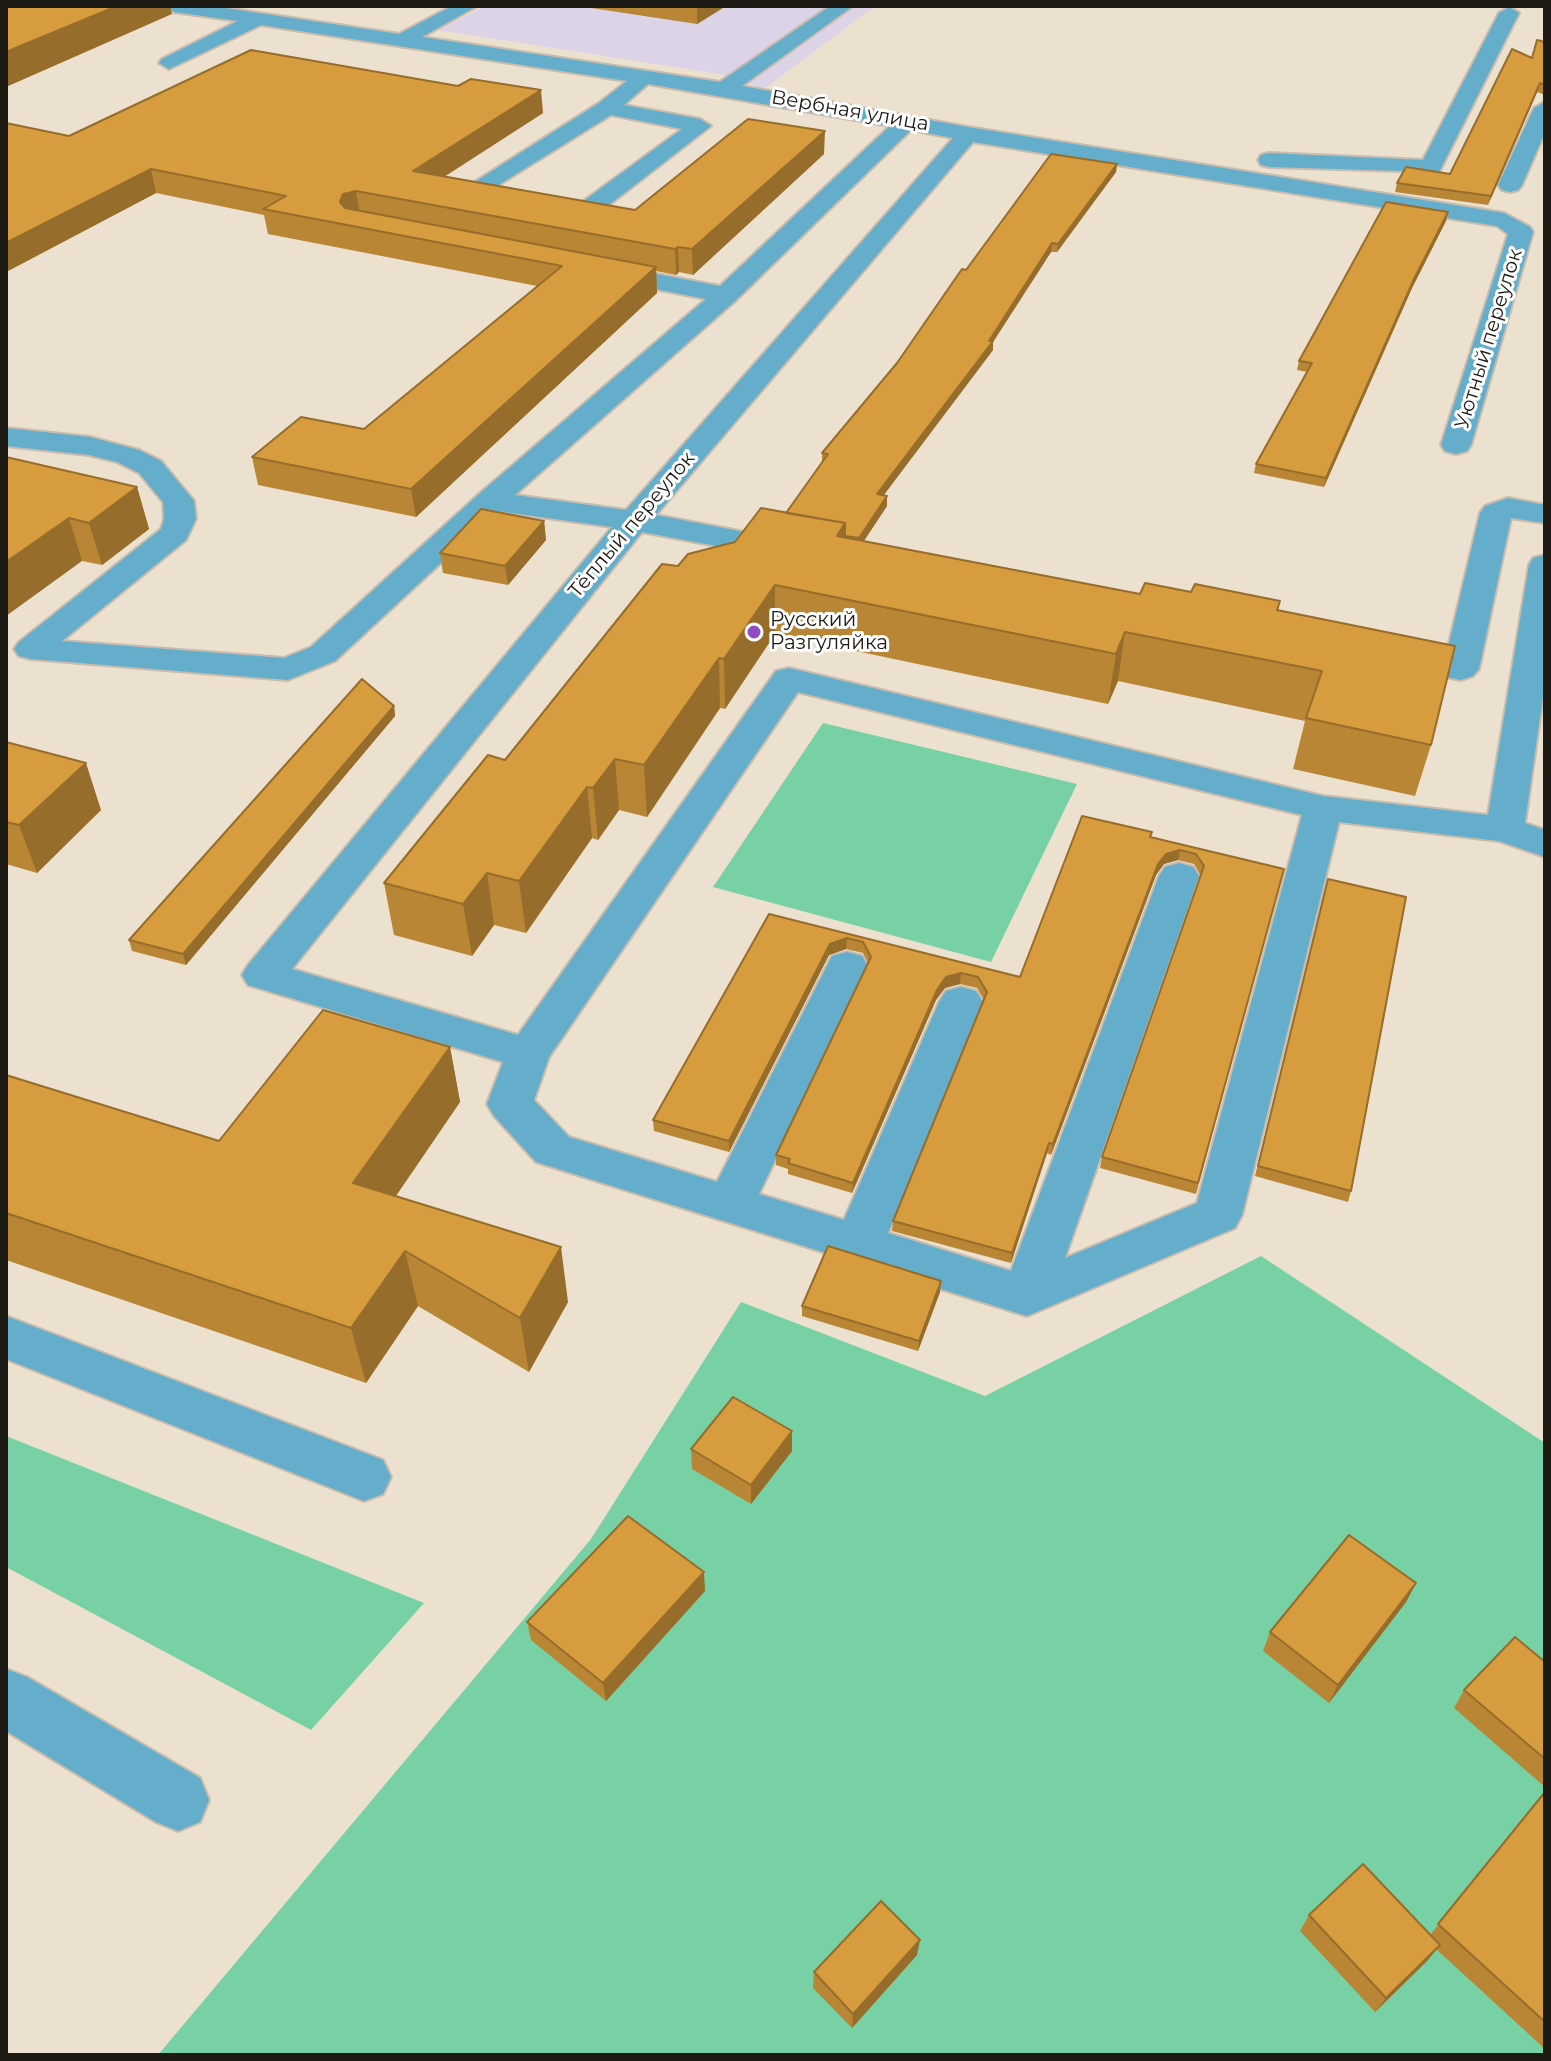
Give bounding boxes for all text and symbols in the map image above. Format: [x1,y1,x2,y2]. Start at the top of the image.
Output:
street label: Вербная улица [770,85,930,137]
street label: Уютный переулок [1450,246,1528,432]
street label: Тёплый переулок [564,447,700,603]
place label: Русский Разгуляйка [770,608,888,655]
marker: Русский Разгуляйка [745,623,763,641]

